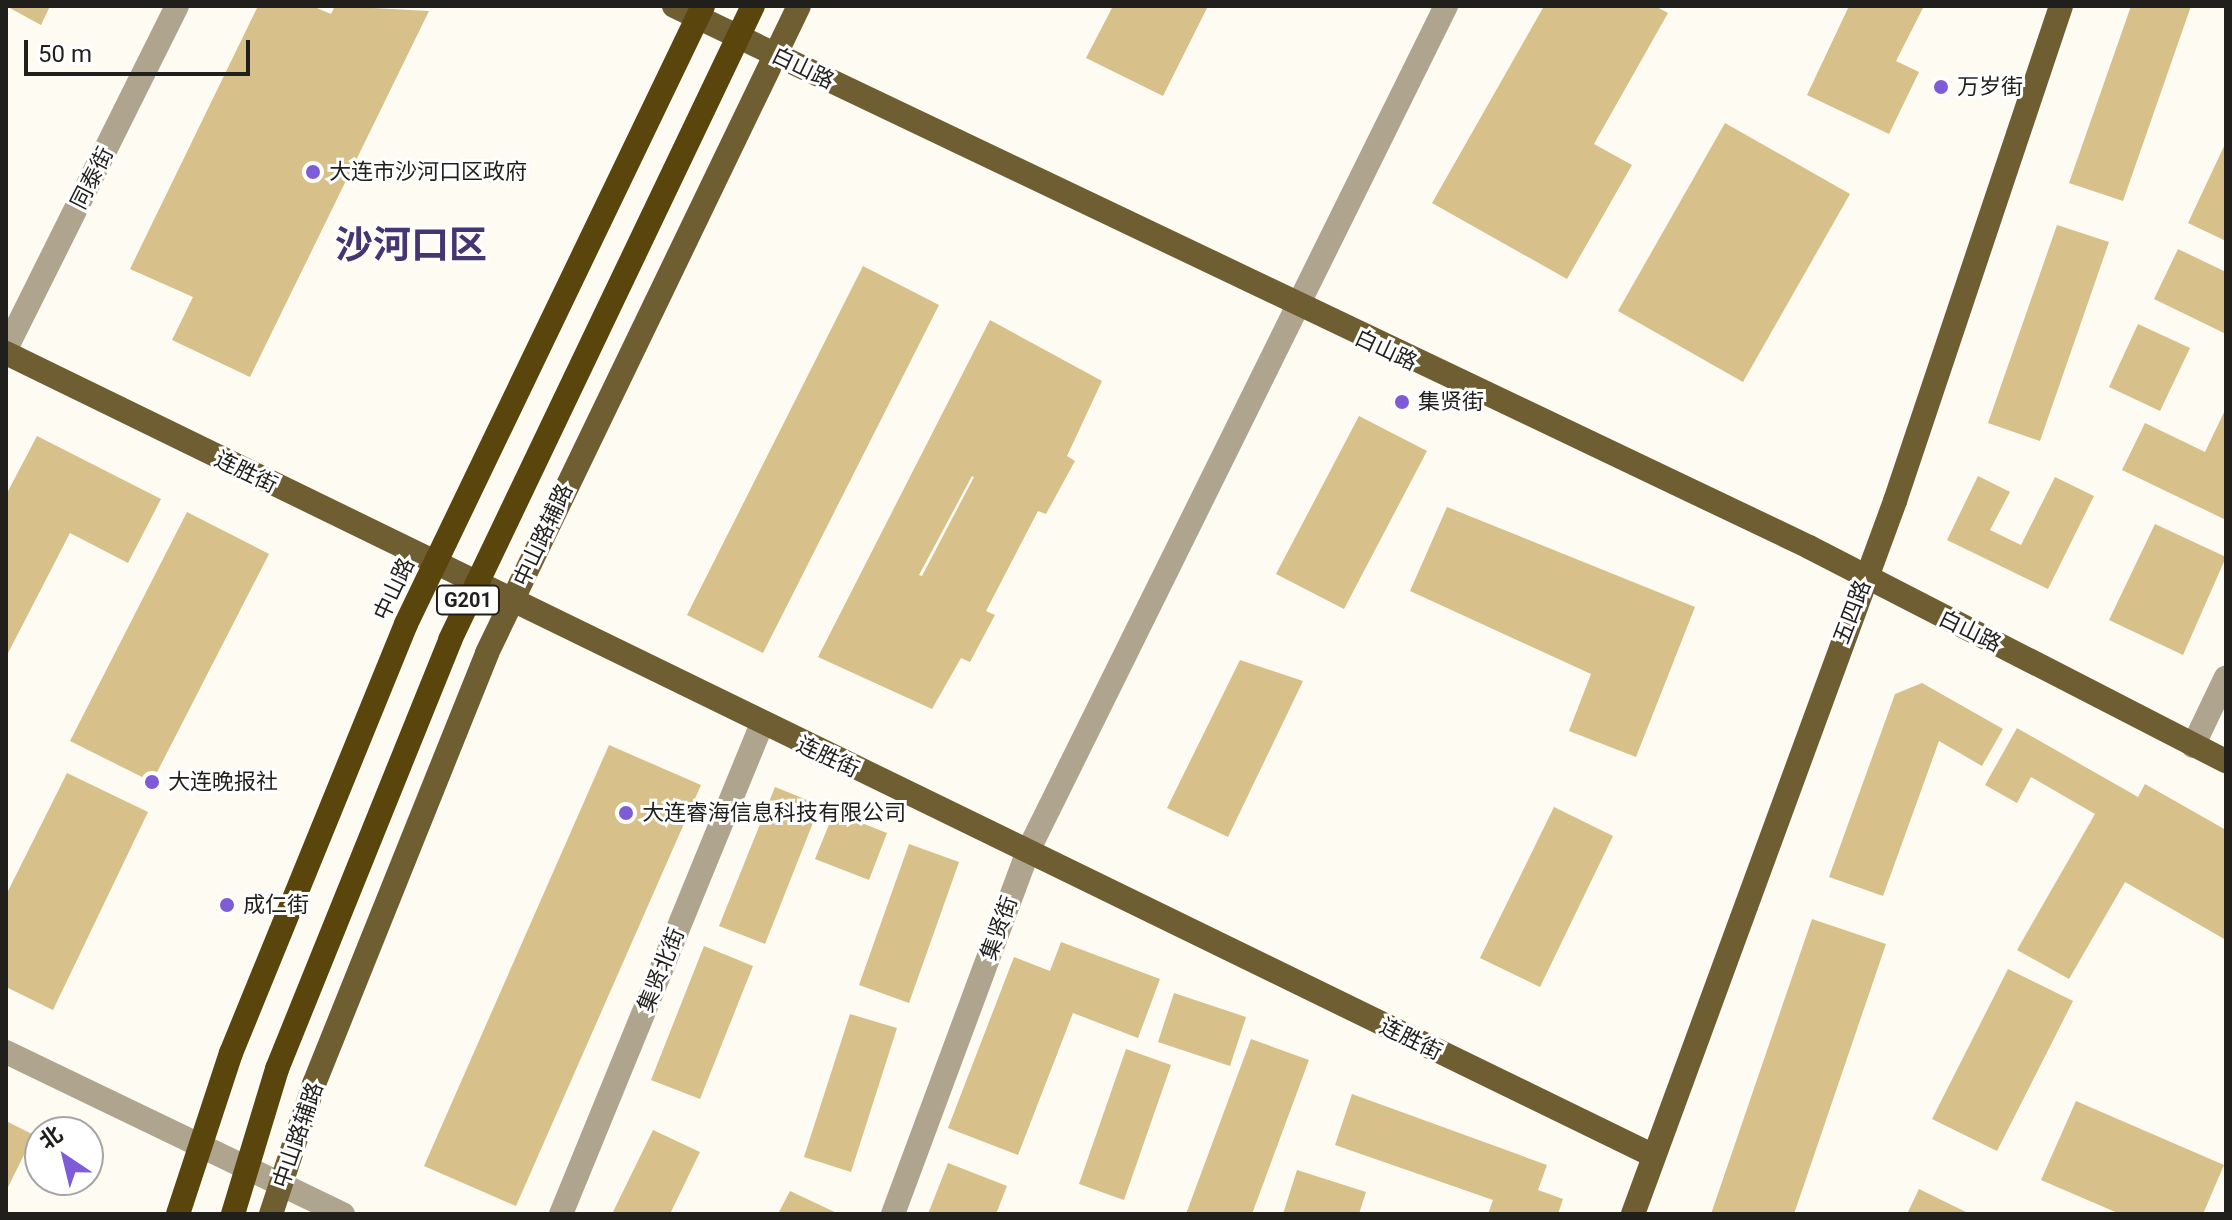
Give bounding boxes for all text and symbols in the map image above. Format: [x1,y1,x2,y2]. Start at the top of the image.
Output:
scale bar [28,24,254,74]
text: 50 m [38,40,92,68]
street label: 白山路 [768,42,838,94]
place label: 万岁街 [1957,74,2023,100]
marker: 万岁街 [1932,78,1950,96]
street label: 同泰街 [65,143,119,213]
place label: 大连市沙河口区政府 [329,159,527,185]
marker: 大连市沙河口区政府 [304,163,322,181]
district label: 沙河口区 [335,223,487,269]
street label: 白山路 [1351,324,1421,376]
place label: 集贤街 [1418,389,1484,415]
marker: 集贤街 [1393,393,1411,411]
street label: 连胜街 [211,446,281,498]
street label: 中山路辅路 [508,480,578,590]
street label: 中山路 [368,554,420,624]
street label: 五四路 [1828,576,1876,648]
road number: G201 [434,584,502,616]
street label: 白山路 [1935,605,2005,657]
street label: 连胜街 [793,731,863,783]
place label: 大连晚报社 [168,769,278,795]
marker: 大连晚报社 [143,773,161,791]
place label: 大连睿海信息科技有限公司 [642,800,906,826]
marker: 大连睿海信息科技有限公司 [617,804,635,822]
place label: 成仁街 [243,892,309,918]
street label: 集贤街 [975,892,1023,964]
marker: 成仁街 [218,896,236,914]
street label: 集贤北街 [632,924,690,1016]
street label: 连胜街 [1376,1013,1446,1065]
street label: 中山路辅路 [268,1079,328,1191]
north arrow [24,1116,104,1196]
text: 北 [35,1121,67,1154]

